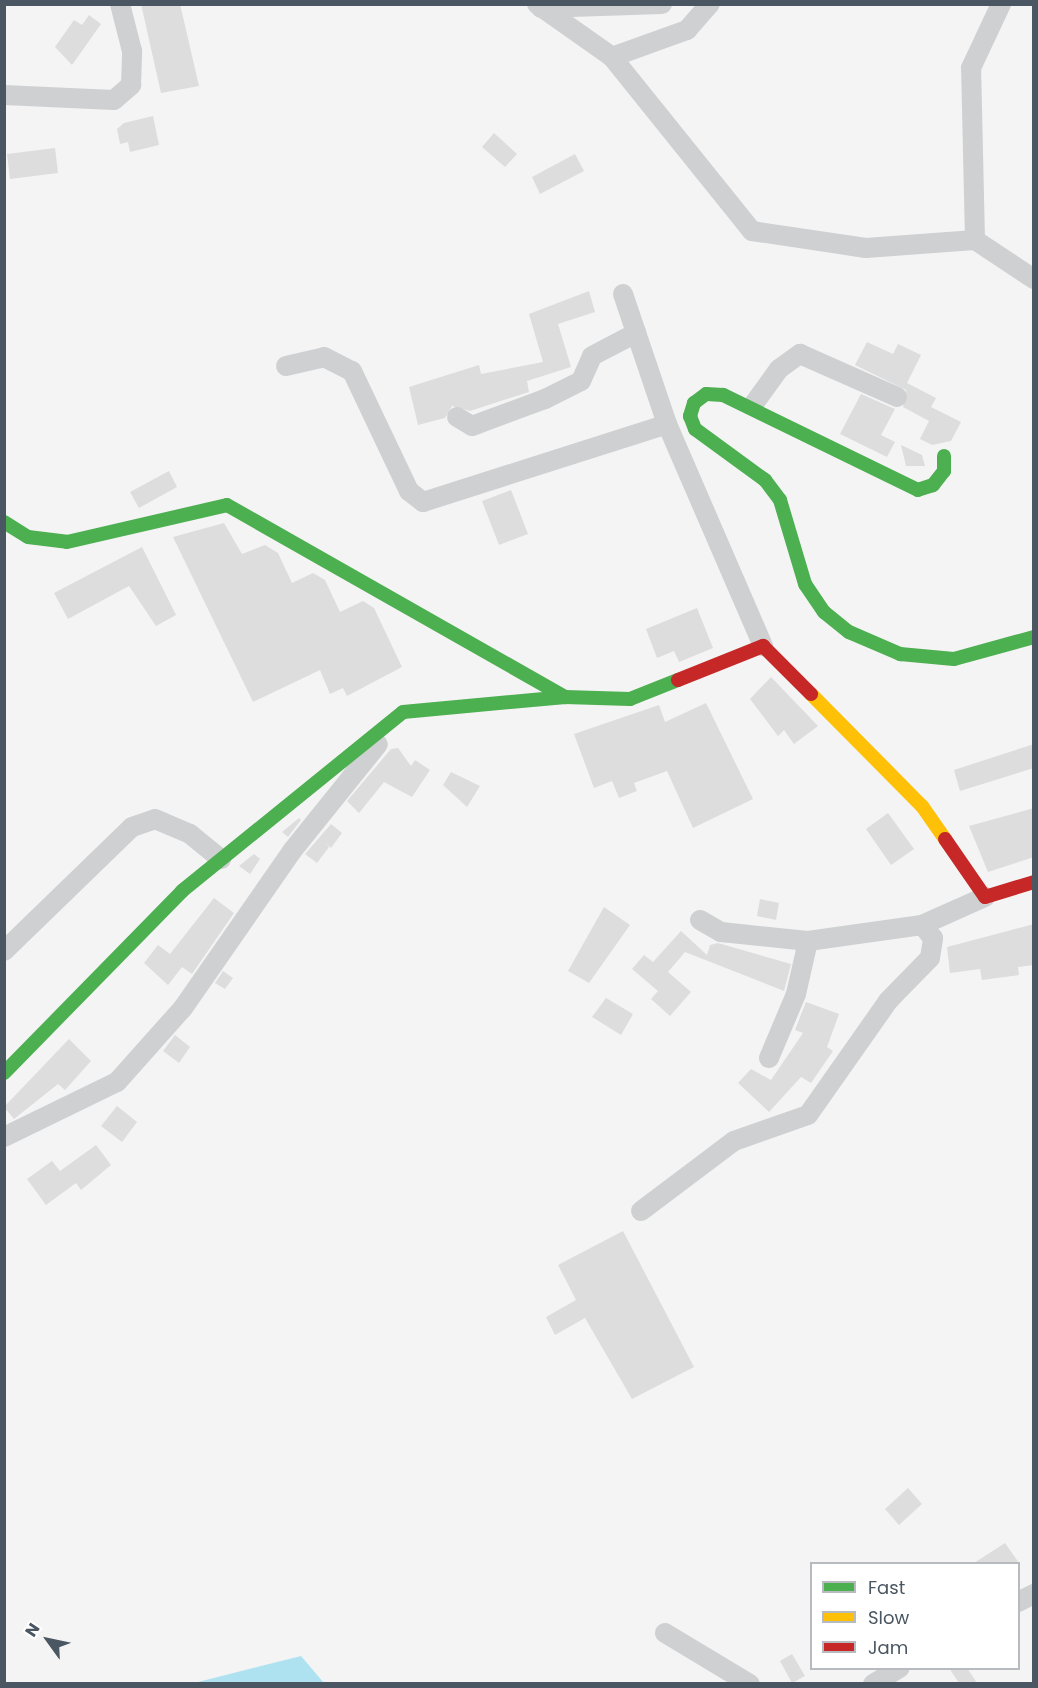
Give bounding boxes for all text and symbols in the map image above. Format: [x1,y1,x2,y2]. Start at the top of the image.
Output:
legend [810,1562,1020,1670]
text: Fast [868,1575,905,1600]
text: Slow [868,1605,909,1630]
north arrow [18,1610,78,1670]
text: N [20,1619,45,1641]
text: Jam [868,1635,908,1660]

